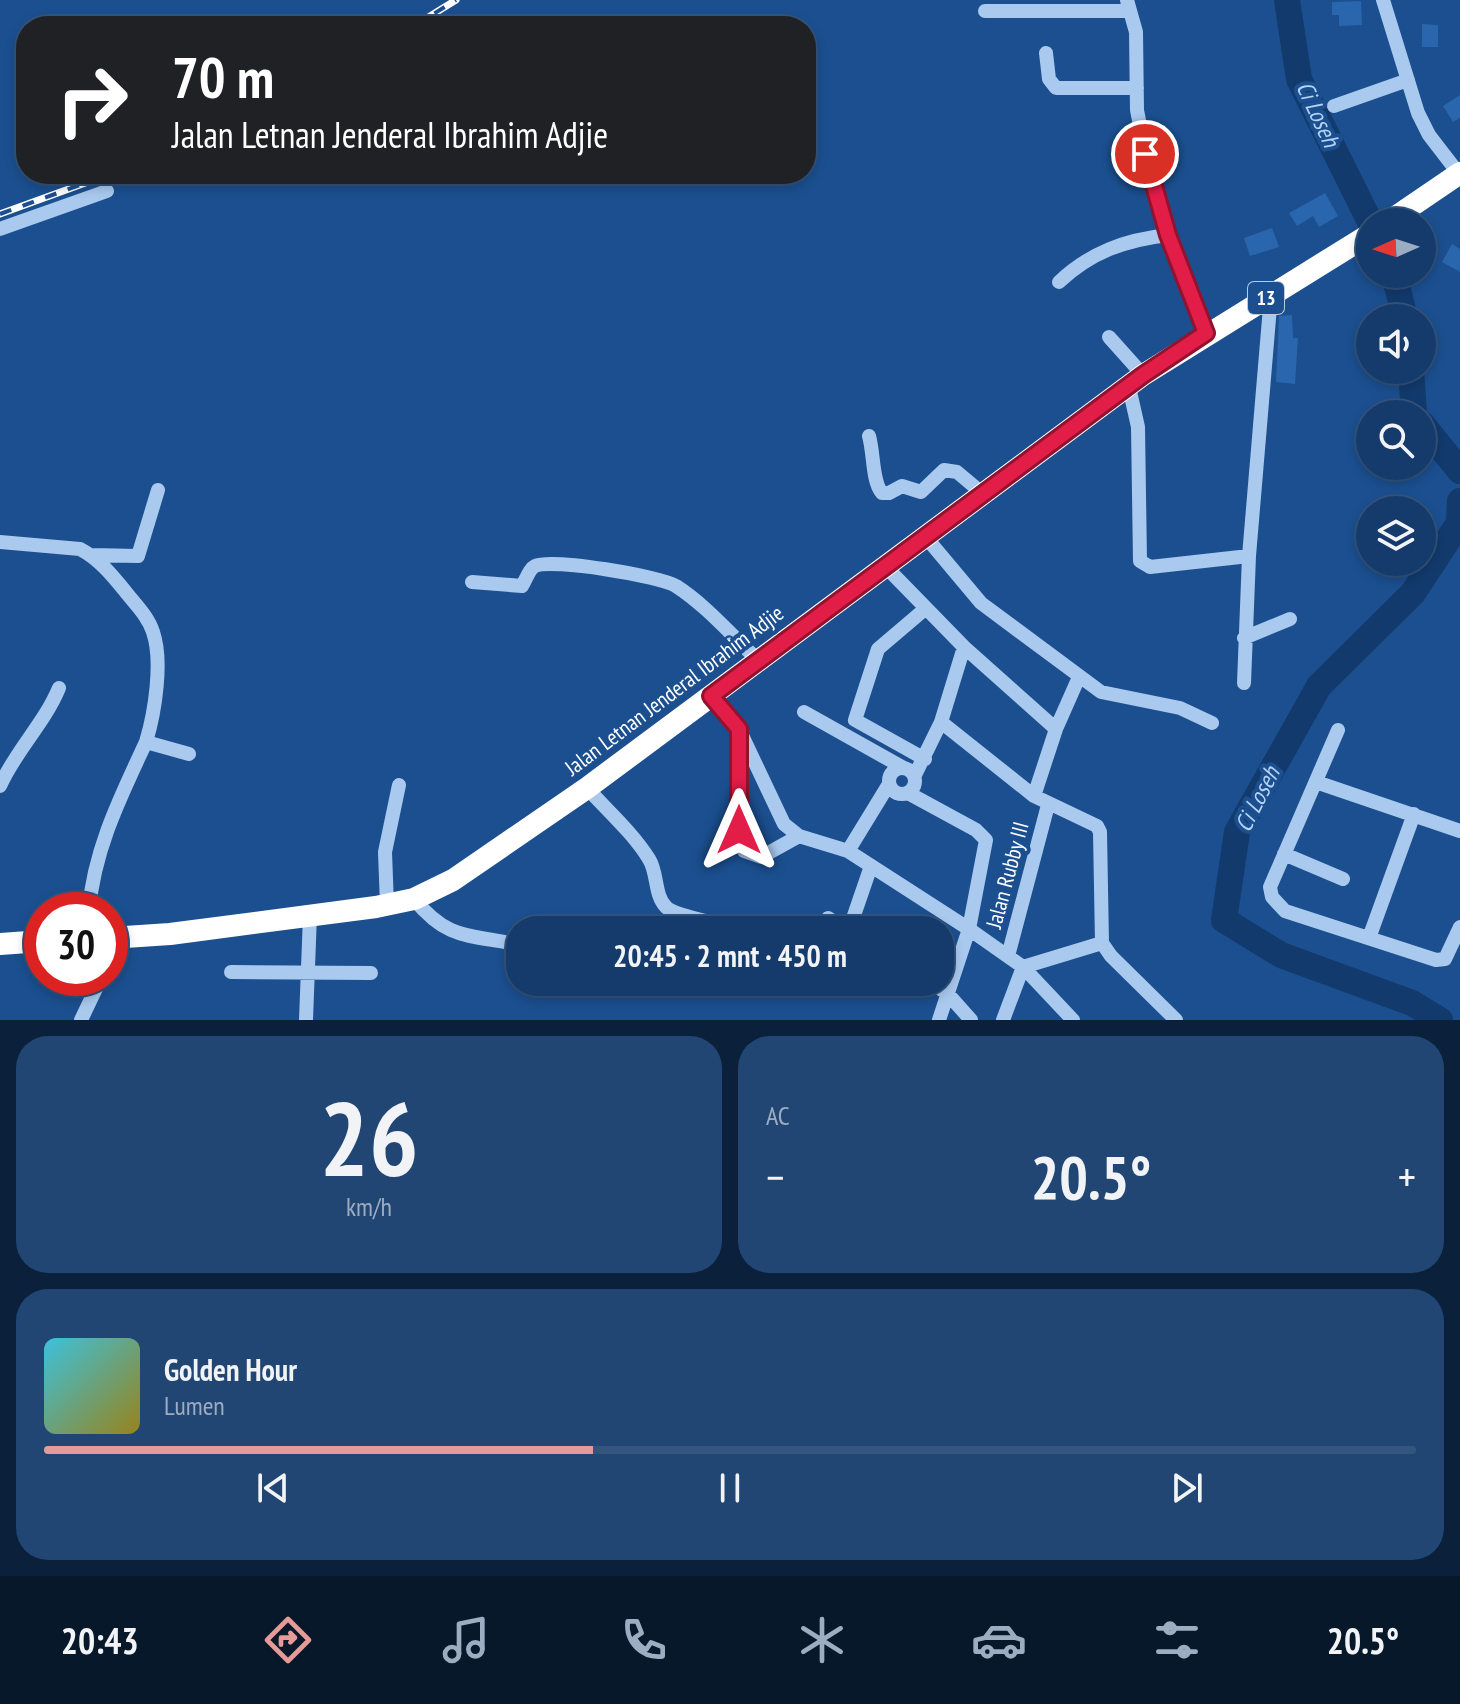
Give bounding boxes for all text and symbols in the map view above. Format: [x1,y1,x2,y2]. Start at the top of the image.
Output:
text: 70 m [172,41,274,113]
icon: right [40,48,144,152]
water label: Ci Loseh [1289,76,1347,153]
text: Jalan Letnan Jenderal Ibrahim Adjie [172,111,608,158]
pin [1111,120,1179,188]
icon: arrive [1123,132,1167,176]
north arrow [1356,208,1436,288]
map controls [1356,208,1436,576]
road number: 13 [1248,282,1284,314]
button: sound [1356,304,1436,384]
button: search [1356,400,1436,480]
button: layers [1356,496,1436,576]
street label: Jalan Letnan Jenderal Ibrahim Adjie [558,599,789,782]
water label: Ci Loseh [1227,760,1287,837]
position arrow [697,788,781,872]
street label: Jalan Rubby III [979,819,1035,932]
speed limit sign: 30 [24,892,128,996]
text: 20:45 · 2 mnt · 450 m [613,936,847,975]
text: 26 [319,1070,419,1205]
text: AC [766,1099,790,1132]
text: 20.5° [1031,1138,1151,1216]
text: − [766,1148,784,1205]
text: + [1398,1148,1416,1205]
text: km/h [346,1190,392,1223]
text: Golden Hour [164,1350,297,1389]
text: Lumen [164,1389,225,1422]
icon: previous [251,1466,295,1510]
icon: pause [708,1466,752,1510]
icon: next [1165,1466,1209,1510]
icon: directions [260,1612,316,1668]
icon: music [438,1612,494,1668]
icon: phone [616,1612,672,1668]
icon: climate [794,1612,850,1668]
icon: car [971,1612,1027,1668]
icon: filters [1149,1612,1205,1668]
text: 20:43 [61,1617,139,1664]
text: 20.5° [1327,1617,1399,1664]

